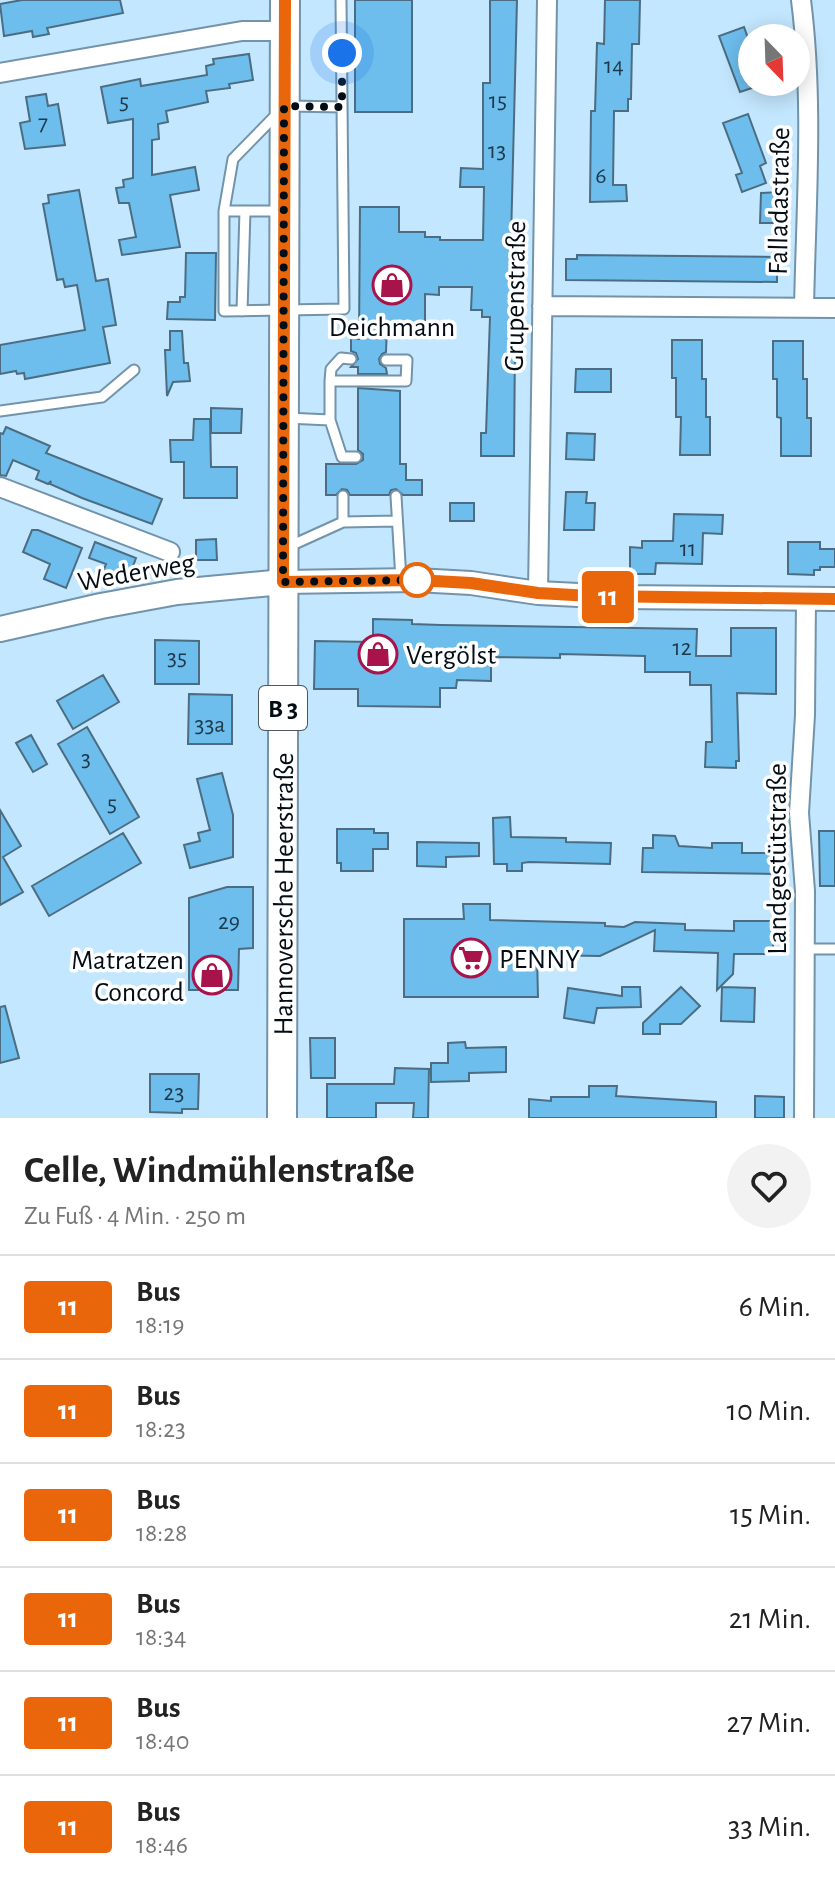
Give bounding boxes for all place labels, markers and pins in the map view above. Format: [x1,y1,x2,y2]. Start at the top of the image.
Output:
shop icon: Deichmann [371,264,413,306]
place label: Deichmann [329,314,455,342]
unlabelled marker [400,563,434,597]
shop icon: Vergölst [357,633,399,675]
place label: Vergölst [406,642,496,670]
supermarket icon: PENNY [450,937,492,979]
place label: PENNY [499,946,580,974]
place label: Matratzen Concord [71,947,184,1007]
shop icon: Matratzen Concord [191,954,233,996]

